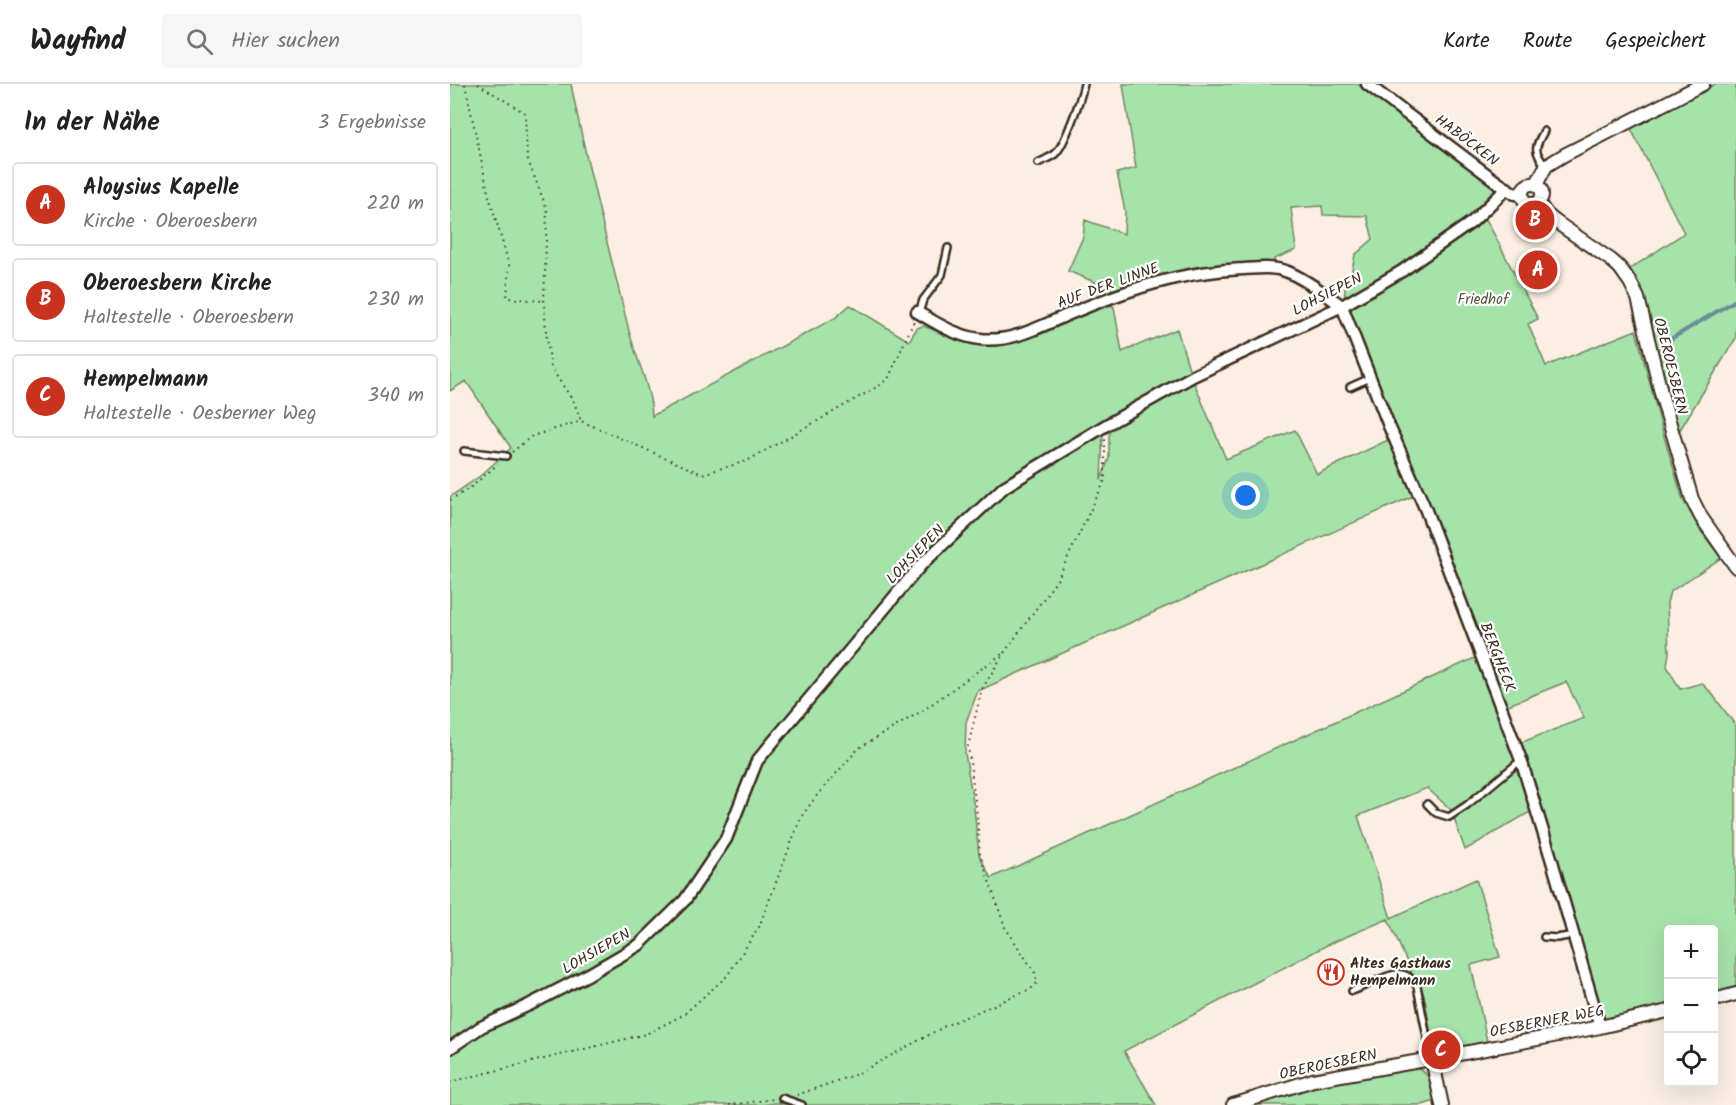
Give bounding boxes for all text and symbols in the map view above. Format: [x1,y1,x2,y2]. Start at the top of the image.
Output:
search box [162,14,582,68]
text: Wayfind [30,19,126,64]
text: Hier suchen [231,24,340,59]
icon: search [183,25,216,58]
text: Karte [1443,25,1490,58]
text: Route [1523,25,1572,58]
text: Gespeichert [1605,25,1706,58]
text: In der Nähe [24,102,160,144]
text: 3 Ergebnisse [318,107,426,139]
street label: HABÖCKEN [1429,109,1503,173]
text: Aloysius Kapelle [83,171,239,206]
text: A [39,188,52,220]
text: 220 m [367,188,424,220]
pin: B [1516,198,1554,242]
text: Kirche · Oberoesbern [83,206,257,238]
pin: A [1518,248,1558,292]
street label: AUF DER LINNE [1054,256,1164,316]
text: Oberoesbern Kirche [83,267,271,302]
street label: LOHSIEPEN [1288,267,1367,323]
text: B [39,284,52,316]
text: 230 m [367,284,424,316]
park label: Friedhof [1457,288,1510,312]
text: Haltestelle · Oberoesbern [83,302,294,334]
street label: OBEROESBERN [1646,315,1694,417]
text: Hempelmann [83,363,208,398]
text: C [39,380,52,412]
text: 340 m [368,380,424,412]
text: Haltestelle · Oesberner Weg [83,398,317,430]
your location [1231,481,1260,510]
street label: LOHSIEPEN [881,519,951,590]
street label: BERGHECK [1473,619,1521,696]
street label: LOHSIEPEN [558,922,635,981]
map controls [1664,925,1718,1087]
button: + [1664,925,1718,979]
place label: Altes Gasthaus Hempelmann [1350,952,1451,993]
restaurant icon: Altes Gasthaus Hempelmann [1316,957,1346,987]
button: − [1664,979,1718,1033]
street label: OESBERNER WEG [1488,999,1607,1045]
pin: C [1422,1028,1460,1072]
button: locate [1664,1033,1718,1087]
street label: OBEROESBERN [1277,1043,1379,1087]

